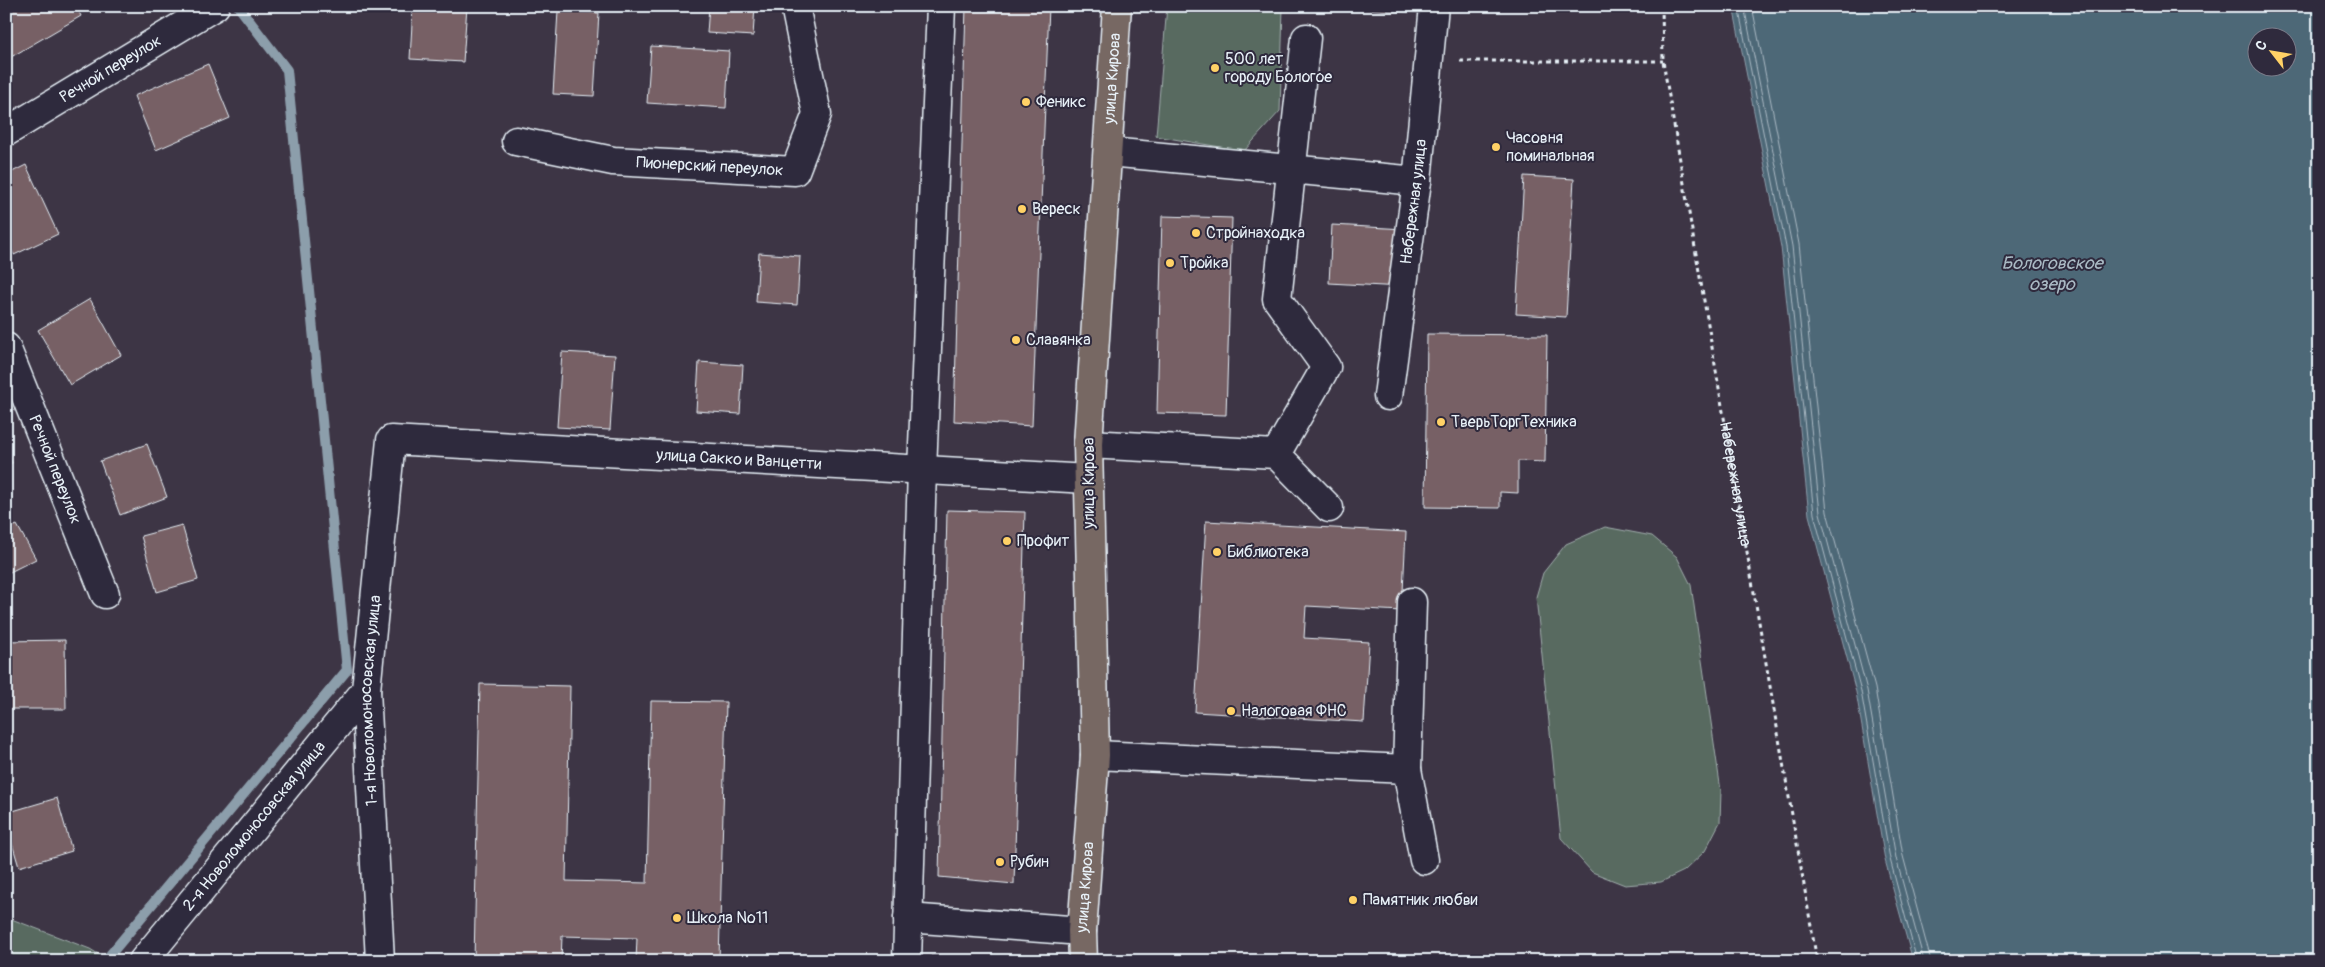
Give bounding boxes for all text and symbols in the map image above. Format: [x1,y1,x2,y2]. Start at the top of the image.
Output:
north arrow [2248,28,2298,78]
street label: Речной переулок [56,31,165,107]
street label: улица Кирова [1099,32,1125,126]
text: С [2252,37,2271,54]
place label: 500 лет городу Бологое [1225,49,1332,87]
marker: 500 лет городу Бологое [1209,62,1221,74]
place label: Феникс [1036,92,1086,112]
marker: Феникс [1020,96,1032,108]
place label: Часовня поминальная [1506,128,1595,166]
street label: Набережная улица [1396,138,1431,266]
marker: Часовня поминальная [1490,141,1502,153]
street label: Пионерский переулок [636,152,784,180]
place label: Вереск [1032,199,1081,219]
marker: Вереск [1016,203,1028,215]
place label: Стройнаходка [1206,223,1305,243]
marker: Стройнаходка [1190,227,1202,239]
water label: Бологовское озеро [2001,252,2105,296]
place label: Тройка [1180,253,1228,273]
marker: Тройка [1164,257,1176,269]
place label: Славянка [1026,330,1091,350]
marker: Славянка [1010,334,1022,346]
street label: Речной переулок [24,412,86,527]
place label: ТверьТоргТехника [1451,412,1577,432]
marker: ТверьТоргТехника [1435,416,1447,428]
street label: Набережная улица [1715,420,1756,548]
street label: улица Кирова [1079,437,1099,530]
street label: улица Сакко и Ванцетти [655,445,822,474]
place label: Профит [1017,531,1069,551]
marker: Профит [1001,535,1013,547]
place label: Библиотека [1227,542,1309,562]
marker: Библиотека [1211,546,1223,558]
street label: 1-я Новоломоносовская улица [356,594,385,806]
place label: Налоговая ФНС [1241,701,1347,721]
marker: Налоговая ФНС [1225,705,1237,717]
street label: 2-я Новоломоносовская улица [178,737,330,915]
street label: улица Кирова [1072,841,1099,934]
place label: Рубин [1010,852,1049,872]
marker: Рубин [994,856,1006,868]
place label: Памятник любви [1363,890,1478,910]
marker: Памятник любви [1347,894,1359,906]
place label: Школа №11 [687,908,768,928]
marker: Школа №11 [671,912,683,924]

